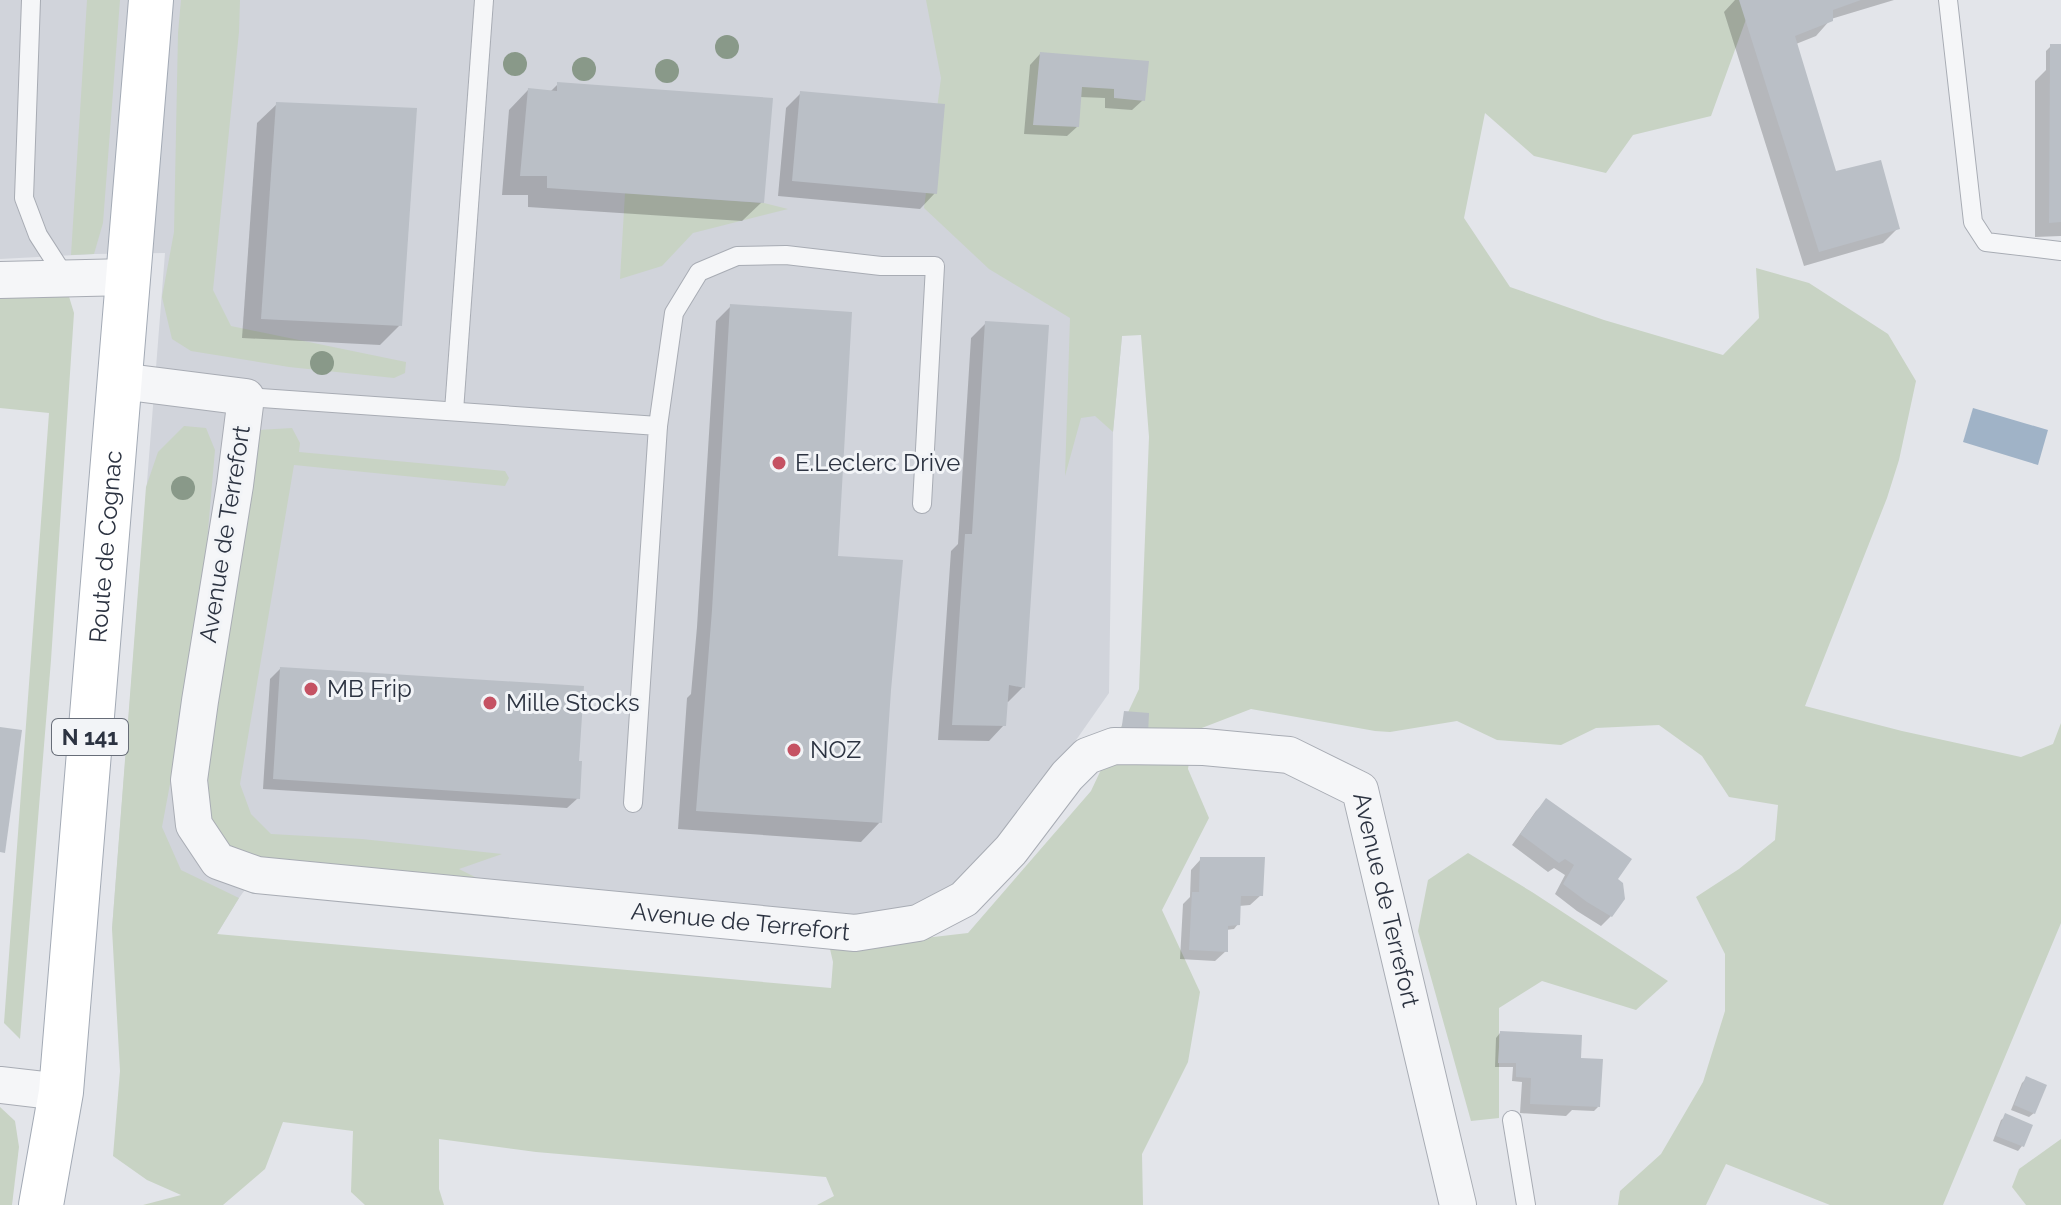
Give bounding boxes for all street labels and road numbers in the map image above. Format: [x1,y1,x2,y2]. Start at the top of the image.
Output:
street label: Avenue de Terrefort [193,423,256,645]
street label: Route de Cognac [83,449,128,644]
road number: N 141 [52,719,128,755]
street label: Avenue de Terrefort [1347,790,1426,1010]
street label: Avenue de Terrefort [630,896,851,946]

